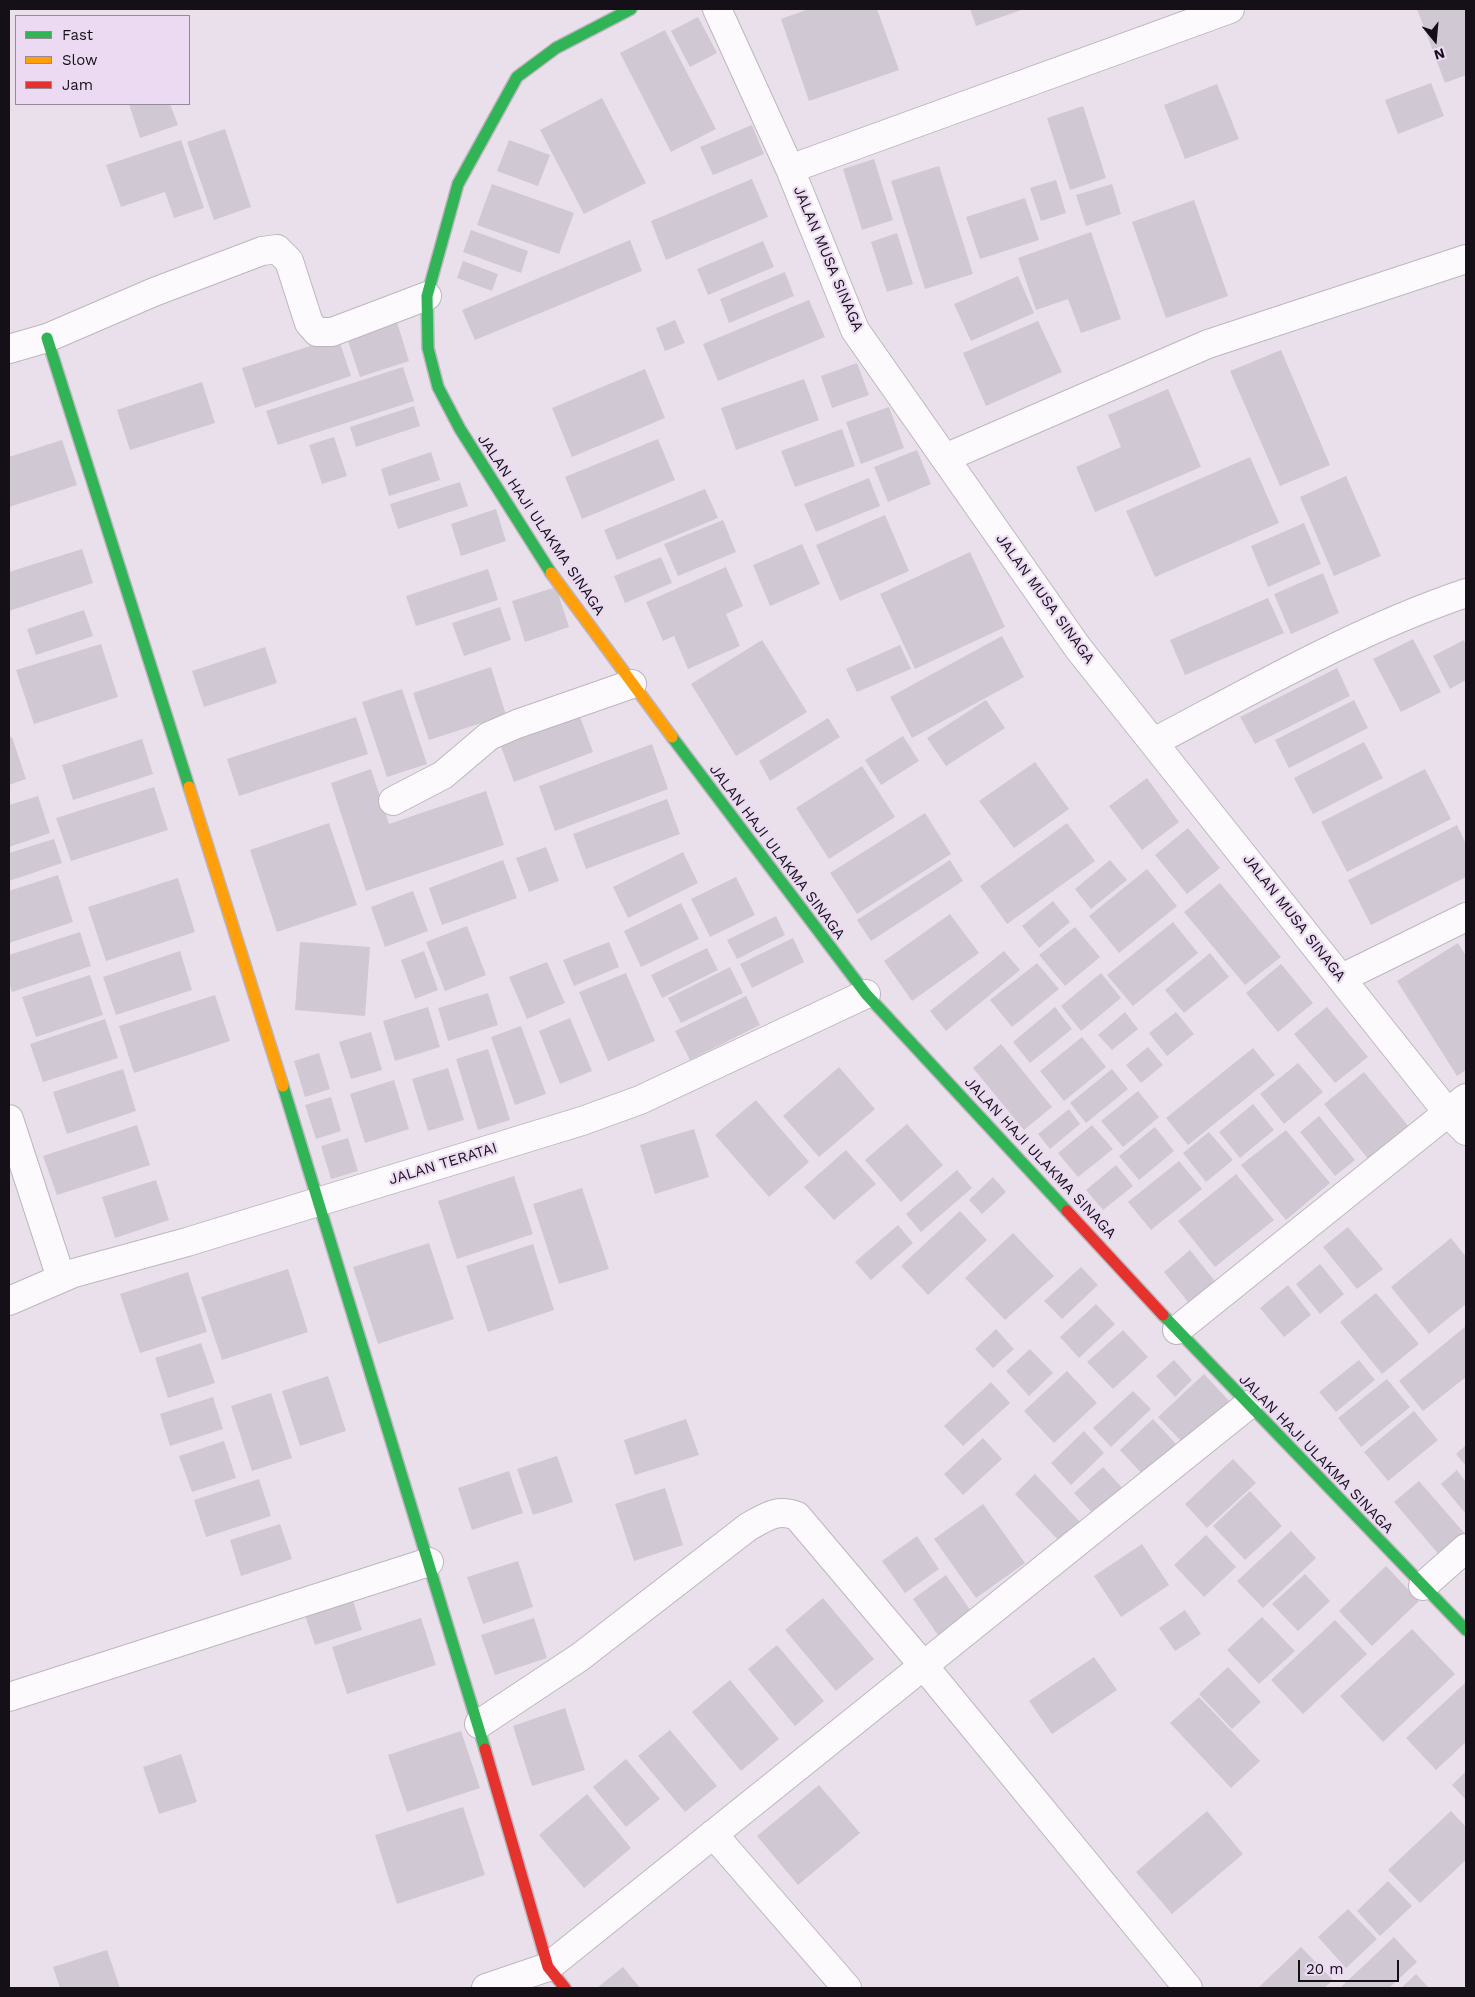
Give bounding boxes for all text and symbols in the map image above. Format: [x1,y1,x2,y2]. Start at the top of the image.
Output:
legend [15,15,190,105]
north arrow [1410,15,1460,65]
text: Fast [62,26,93,44]
text: N [1432,45,1447,64]
text: Slow [62,51,98,69]
text: Jam [62,76,93,94]
street label: JALAN MUSA SINAGA [789,184,867,334]
street label: JALAN HAJI ULAKMA SINAGA [474,431,608,619]
street label: JALAN MUSA SINAGA [992,530,1098,668]
street label: JALAN HAJI ULAKMA SINAGA [705,761,849,943]
street label: JALAN MUSA SINAGA [1239,851,1349,985]
street label: JALAN HAJI ULAKMA SINAGA [960,1073,1120,1243]
street label: JALAN TERATAI [387,1139,499,1189]
street label: JALAN HAJI ULAKMA SINAGA [1235,1371,1397,1537]
scale bar [1300,1950,1401,1982]
text: 20 m [1306,1960,1344,1978]

